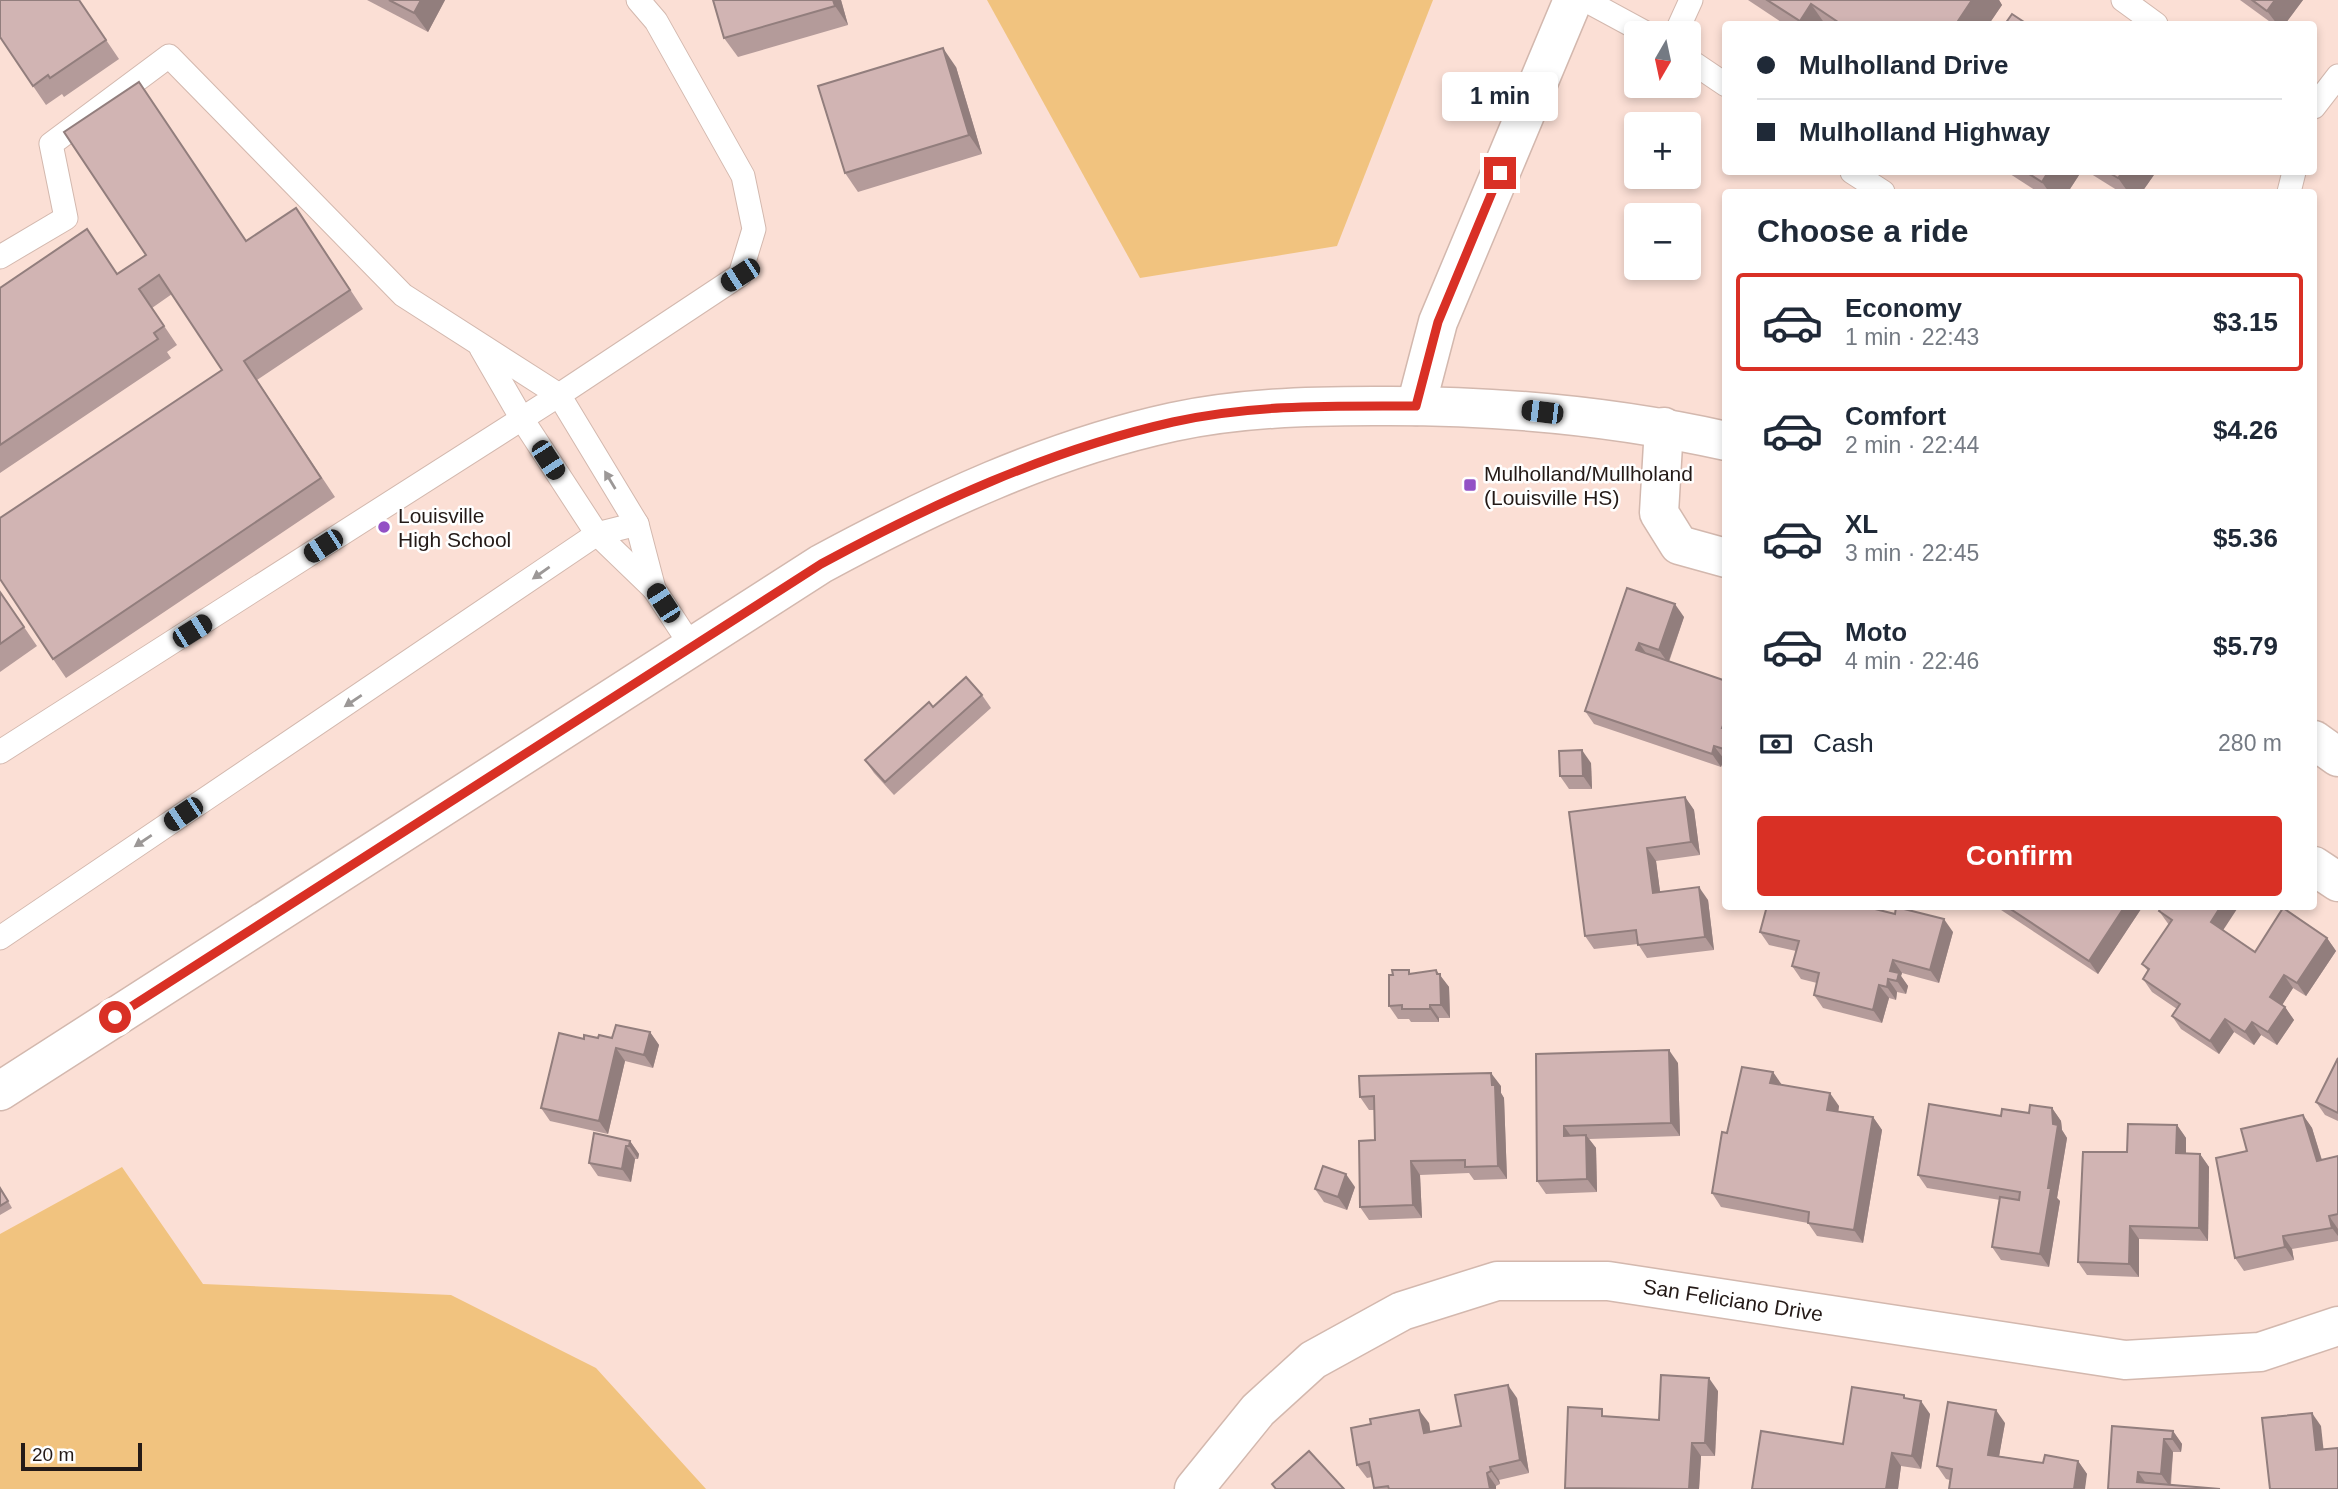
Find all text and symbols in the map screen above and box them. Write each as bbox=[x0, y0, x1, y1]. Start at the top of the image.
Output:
north arrow bbox=[1624, 21, 1701, 98]
map controls bbox=[1624, 21, 1701, 280]
text: Mulholland Drive bbox=[1799, 50, 2008, 80]
callout: 1 min bbox=[1442, 72, 1558, 120]
text: 1 min bbox=[1470, 83, 1530, 109]
button: + bbox=[1624, 112, 1701, 189]
text: Mulholland Highway bbox=[1799, 117, 2050, 147]
route end bbox=[1484, 157, 1516, 189]
button: − bbox=[1624, 203, 1701, 280]
text: Choose a ride bbox=[1757, 213, 1969, 249]
car bbox=[717, 255, 764, 295]
icon: car bbox=[1761, 291, 1824, 354]
text: Economy bbox=[1845, 293, 1962, 323]
text: $3.15 bbox=[2213, 307, 2278, 337]
text: 1 min · 22:43 bbox=[1845, 324, 1979, 350]
car bbox=[1520, 399, 1565, 425]
icon: car bbox=[1761, 399, 1824, 462]
text: Comfort bbox=[1845, 401, 1946, 431]
text: $4.26 bbox=[2213, 415, 2278, 445]
text: 2 min · 22:44 bbox=[1845, 432, 1979, 458]
car bbox=[528, 437, 569, 483]
place label: Mulholland/Mullholand (Louisville HS) bbox=[1484, 462, 1693, 509]
one-way arrow bbox=[604, 471, 617, 490]
marker: Mulholland/Mullholand (Louisville HS) bbox=[1462, 477, 1478, 493]
place label: Louisville High School bbox=[398, 504, 511, 551]
icon: car bbox=[1761, 507, 1824, 570]
text: XL bbox=[1845, 509, 1878, 539]
marker: Louisville High School bbox=[376, 519, 392, 535]
text: $5.36 bbox=[2213, 523, 2278, 553]
car bbox=[300, 526, 347, 566]
text: 3 min · 22:45 bbox=[1845, 540, 1979, 566]
one-way arrow bbox=[532, 566, 550, 580]
car bbox=[643, 580, 684, 626]
car bbox=[169, 611, 216, 651]
icon: car bbox=[1761, 615, 1824, 678]
text: Moto bbox=[1845, 617, 1907, 647]
text: $5.79 bbox=[2213, 631, 2278, 661]
text: 4 min · 22:46 bbox=[1845, 648, 1979, 674]
one-way arrow bbox=[344, 694, 362, 708]
icon: cash bbox=[1757, 725, 1795, 763]
text: Cash bbox=[1813, 728, 1874, 758]
text: 280 m bbox=[2218, 730, 2282, 756]
car bbox=[160, 794, 207, 834]
button: Confirm bbox=[1757, 816, 2282, 896]
one-way arrow bbox=[134, 834, 153, 847]
route start bbox=[99, 1001, 131, 1033]
street label: San Feliciano Drive bbox=[1641, 1274, 1825, 1326]
scale bar bbox=[21, 1440, 142, 1472]
text: 20 m bbox=[32, 1444, 74, 1465]

